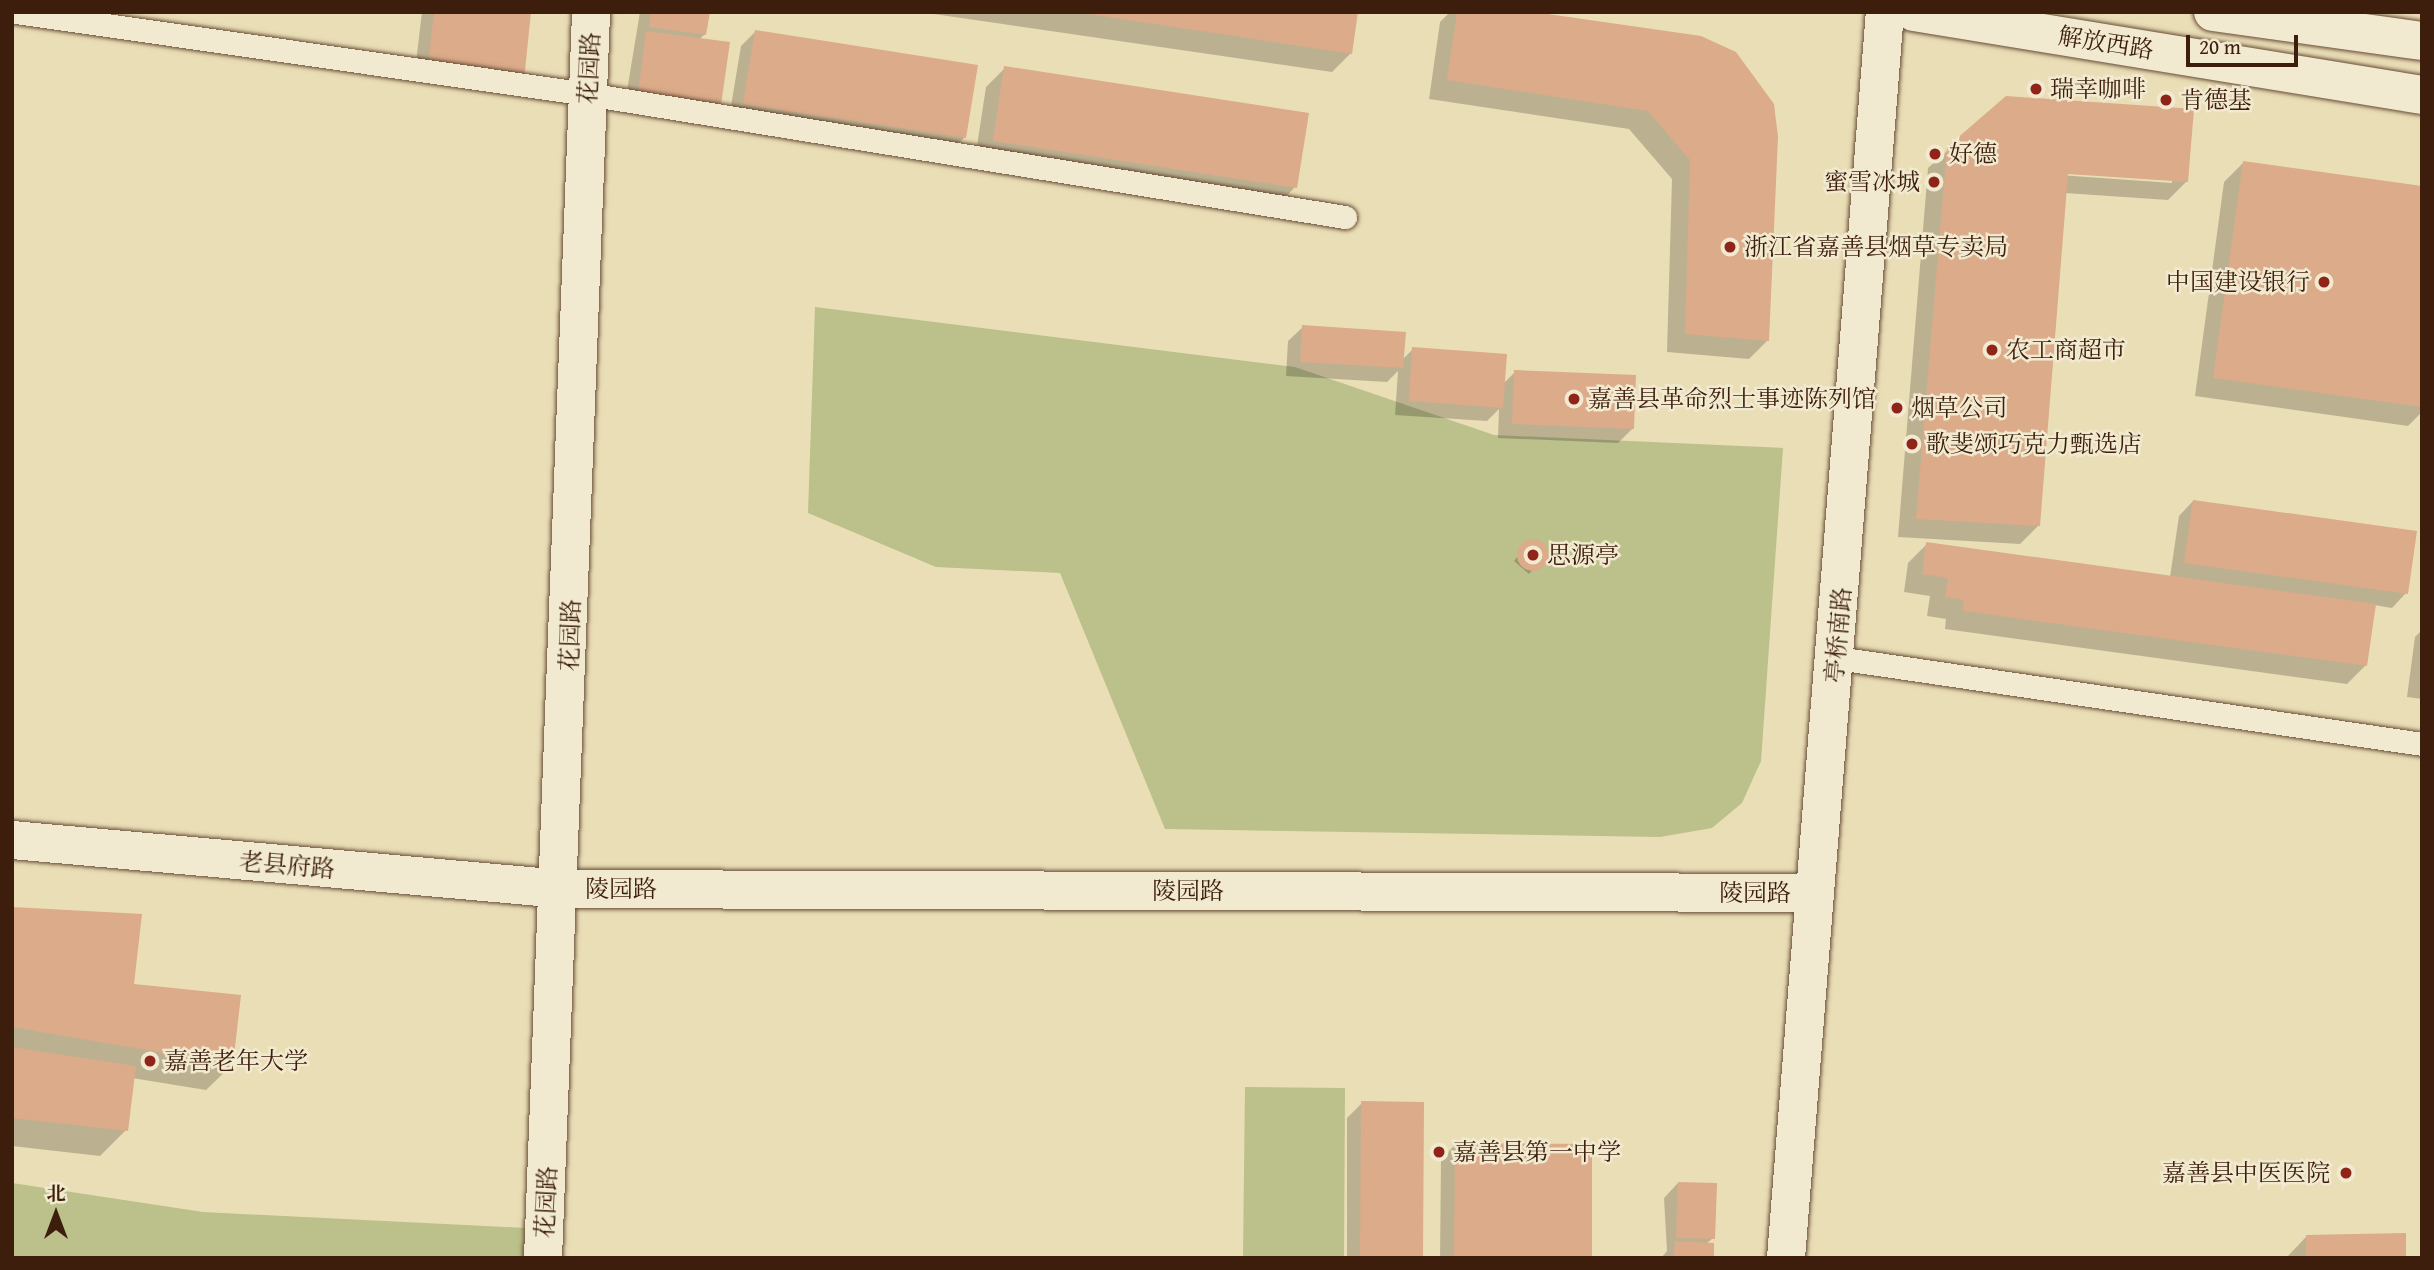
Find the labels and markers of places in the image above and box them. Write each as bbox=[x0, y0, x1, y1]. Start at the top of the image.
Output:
place label: 瑞幸咖啡 bbox=[2050, 75, 2146, 103]
marker: 瑞幸咖啡 bbox=[2028, 81, 2044, 97]
place label: 肯德基 bbox=[2180, 86, 2252, 114]
marker: 肯德基 bbox=[2158, 92, 2174, 108]
place label: 好德 bbox=[1949, 140, 1997, 168]
marker: 好德 bbox=[1927, 146, 1943, 162]
place label: 蜜雪冰城 bbox=[1824, 168, 1920, 196]
marker: 蜜雪冰城 bbox=[1926, 174, 1942, 190]
place label: 浙江省嘉善县烟草专卖局 bbox=[1744, 233, 2008, 261]
marker: 浙江省嘉善县烟草专卖局 bbox=[1722, 239, 1738, 255]
place label: 中国建设银行 bbox=[2166, 268, 2310, 296]
marker: 中国建设银行 bbox=[2316, 274, 2332, 290]
place label: 农工商超市 bbox=[2006, 336, 2126, 364]
marker: 农工商超市 bbox=[1984, 342, 2000, 358]
place label: 嘉善县革命烈士事迹陈列馆 bbox=[1588, 385, 1876, 413]
marker: 嘉善县革命烈士事迹陈列馆 bbox=[1566, 391, 1582, 407]
place label: 烟草公司 bbox=[1911, 394, 2007, 422]
marker: 烟草公司 bbox=[1889, 400, 1905, 416]
place label: 歌斐颂巧克力甄选店 bbox=[1926, 430, 2142, 458]
marker: 歌斐颂巧克力甄选店 bbox=[1904, 436, 1920, 452]
place label: 思源亭 bbox=[1547, 541, 1619, 569]
marker: 思源亭 bbox=[1525, 547, 1541, 563]
place label: 嘉善老年大学 bbox=[164, 1047, 308, 1075]
marker: 嘉善老年大学 bbox=[142, 1053, 158, 1069]
place label: 嘉善县第一中学 bbox=[1453, 1138, 1621, 1166]
marker: 嘉善县第一中学 bbox=[1431, 1144, 1447, 1160]
place label: 嘉善县中医医院 bbox=[2162, 1159, 2330, 1187]
marker: 嘉善县中医医院 bbox=[2336, 1163, 2356, 1183]

